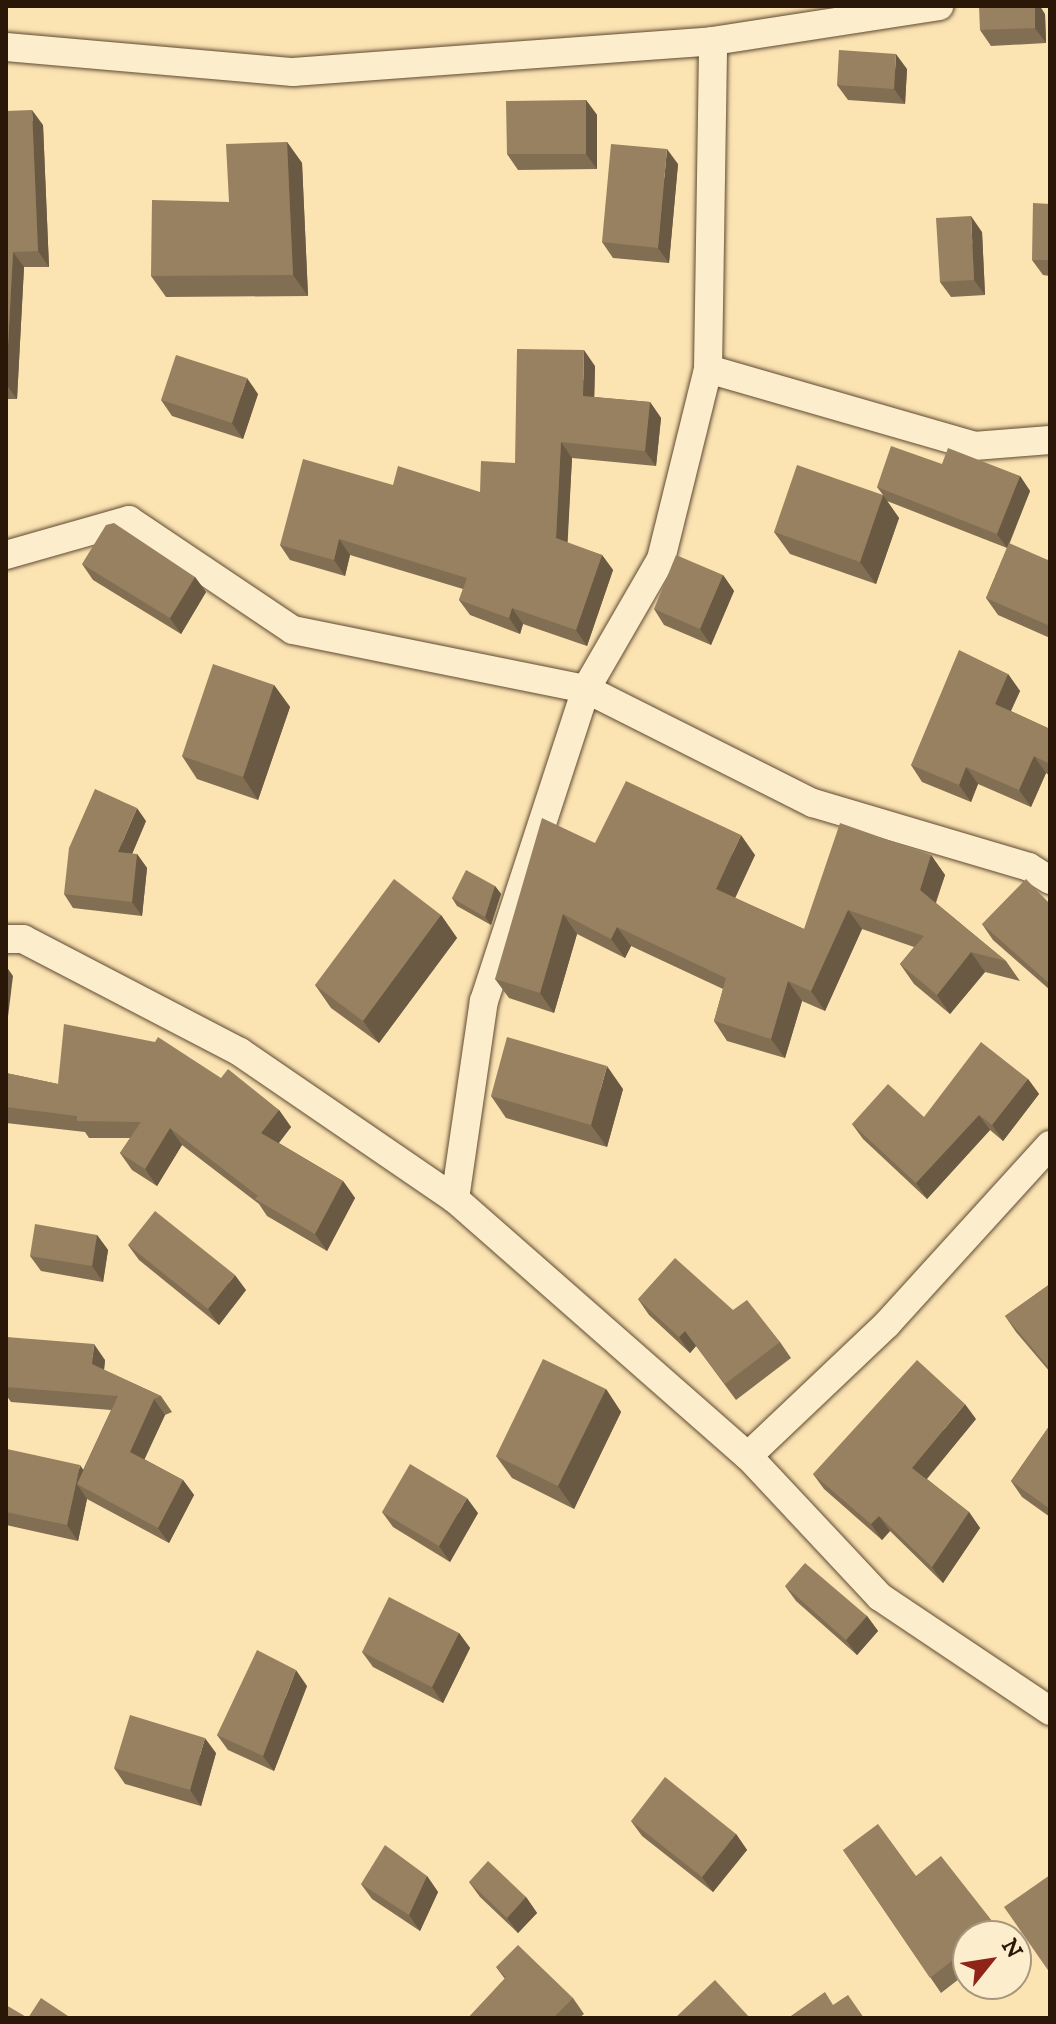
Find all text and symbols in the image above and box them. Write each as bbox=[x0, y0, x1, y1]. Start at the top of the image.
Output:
north arrow bbox=[952, 1920, 1032, 2000]
text: N bbox=[995, 1934, 1028, 1963]

